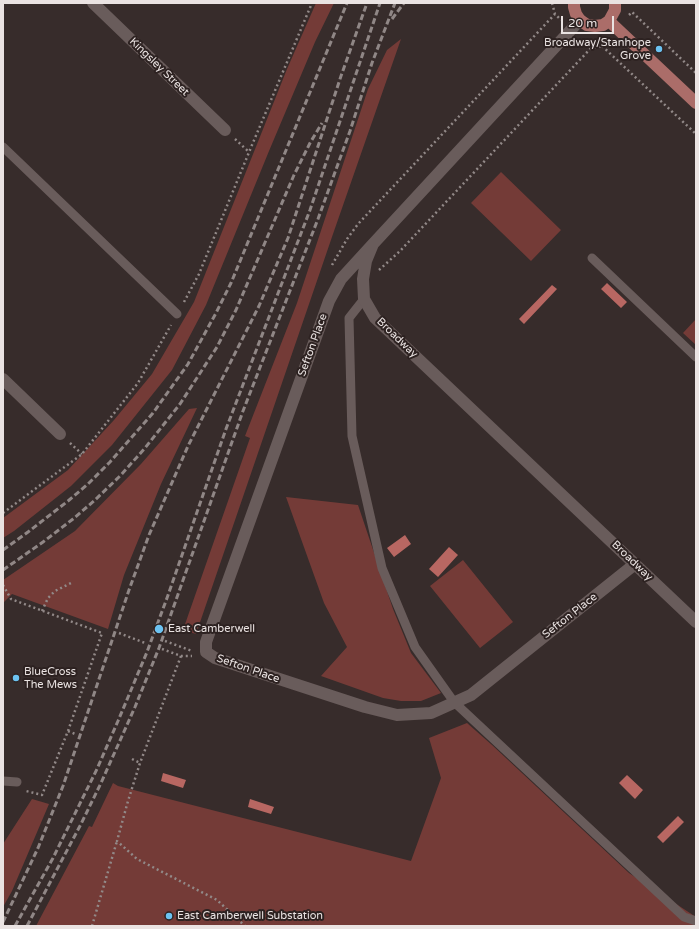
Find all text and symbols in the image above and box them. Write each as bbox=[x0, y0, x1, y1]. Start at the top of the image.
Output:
scale bar bbox=[563, 8, 616, 34]
text: 20 m bbox=[568, 16, 597, 30]
street label: Kingsley Street bbox=[126, 35, 192, 99]
place label: Broadway/Stanhope Grove bbox=[544, 36, 651, 62]
marker: Broadway/Stanhope Grove bbox=[654, 44, 664, 54]
street label: Sefton Place bbox=[296, 312, 330, 378]
street label: Broadway bbox=[374, 315, 420, 361]
street label: Broadway bbox=[609, 538, 655, 584]
street label: Sefton Place bbox=[540, 591, 600, 641]
place label: East Camberwell bbox=[168, 622, 255, 636]
marker: East Camberwell bbox=[153, 623, 165, 635]
street label: Sefton Place bbox=[215, 652, 281, 686]
place label: BlueCross The Mews bbox=[24, 665, 77, 691]
marker: BlueCross The Mews bbox=[11, 673, 21, 683]
place label: East Camberwell Substation bbox=[177, 909, 323, 923]
marker: East Camberwell Substation bbox=[164, 911, 174, 921]

